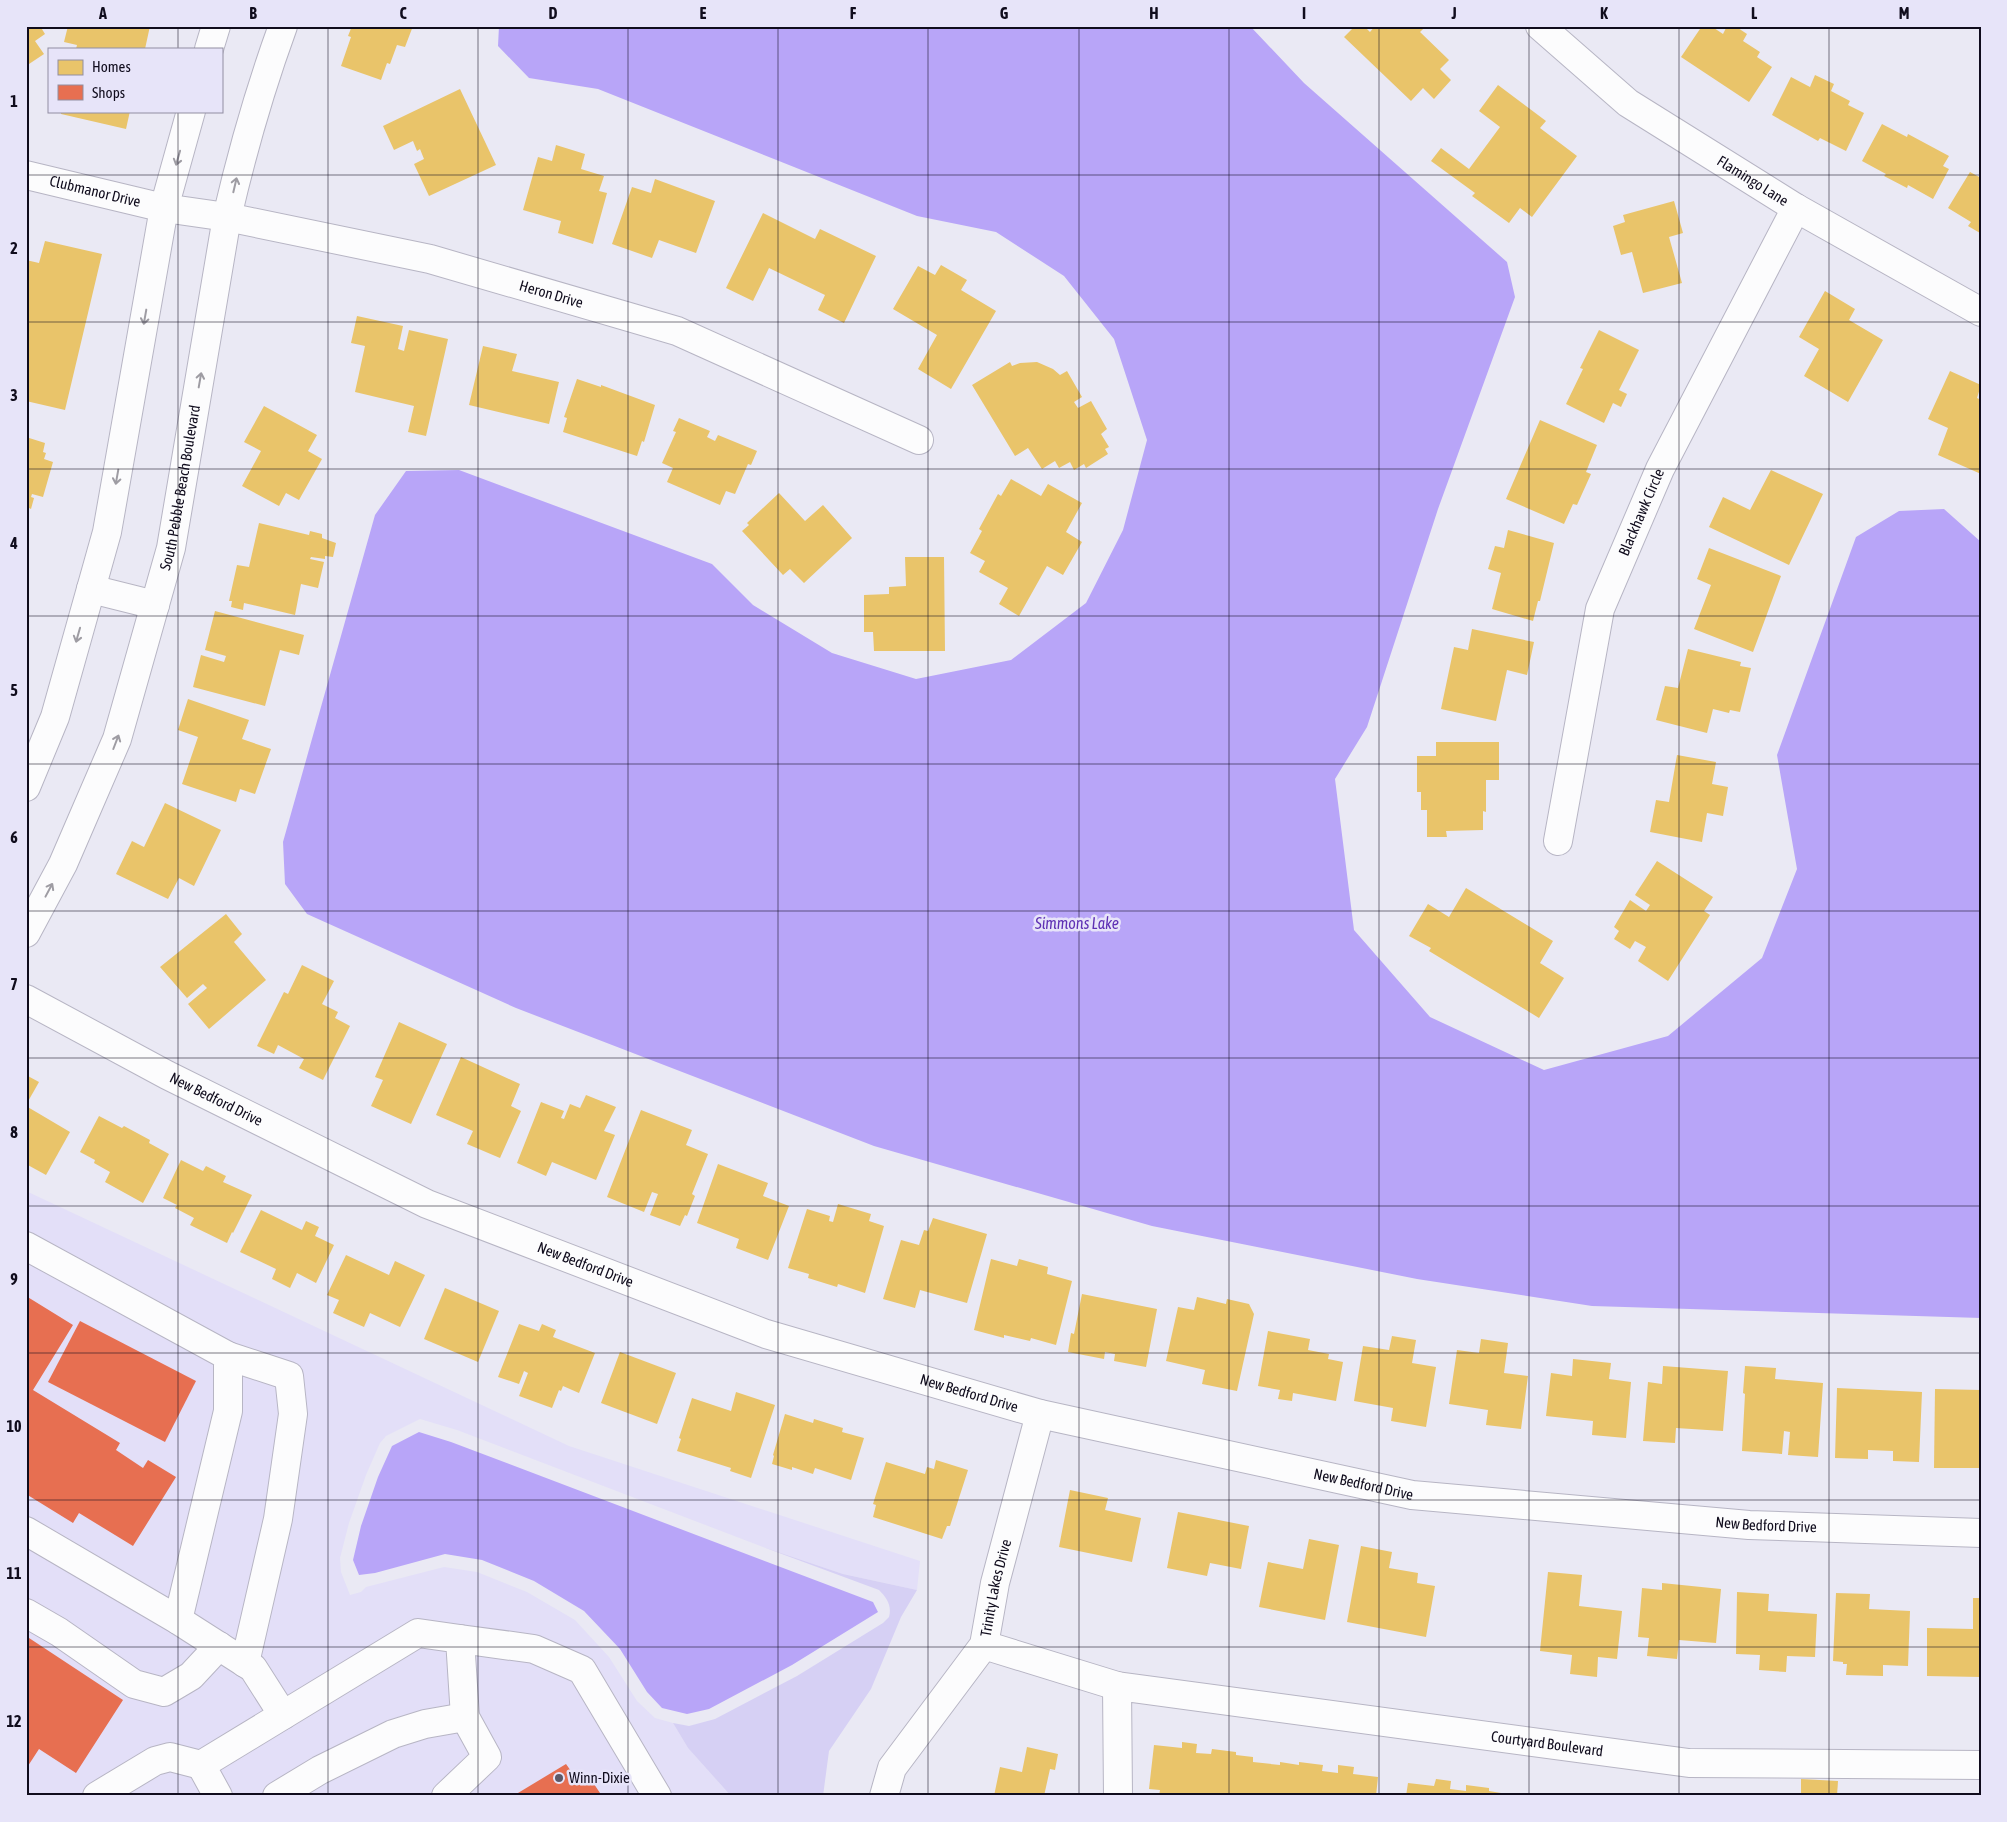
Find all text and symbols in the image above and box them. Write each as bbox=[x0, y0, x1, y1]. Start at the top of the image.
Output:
text: A bbox=[98, 4, 107, 22]
text: B bbox=[249, 4, 257, 22]
text: C bbox=[399, 4, 407, 22]
text: D bbox=[549, 4, 558, 22]
text: E bbox=[700, 4, 707, 22]
text: F bbox=[850, 4, 857, 22]
text: G bbox=[1000, 4, 1009, 22]
text: H bbox=[1149, 4, 1159, 22]
text: I bbox=[1302, 4, 1306, 22]
text: J bbox=[1450, 4, 1457, 22]
text: K bbox=[1600, 4, 1608, 22]
text: L bbox=[1751, 4, 1758, 22]
text: M bbox=[1899, 4, 1909, 22]
legend bbox=[48, 48, 222, 112]
text: Homes bbox=[92, 58, 131, 75]
text: Shops bbox=[92, 84, 125, 101]
text: 1 bbox=[10, 92, 18, 110]
one-way arrow bbox=[173, 150, 182, 166]
street label: Flamingo Lane bbox=[1714, 152, 1792, 209]
street label: Clubmanor Drive bbox=[48, 172, 143, 210]
one-way arrow bbox=[231, 178, 240, 194]
text: 2 bbox=[10, 239, 18, 257]
street label: Heron Drive bbox=[517, 277, 585, 311]
one-way arrow bbox=[139, 309, 149, 325]
one-way arrow bbox=[195, 372, 205, 388]
text: 3 bbox=[10, 386, 18, 404]
street label: South Pebble Beach Boulevard bbox=[156, 404, 203, 572]
street label: Blackhawk Circle bbox=[1615, 466, 1667, 558]
one-way arrow bbox=[111, 469, 121, 485]
text: 4 bbox=[9, 534, 18, 552]
one-way arrow bbox=[73, 626, 83, 642]
text: 5 bbox=[10, 681, 18, 699]
one-way arrow bbox=[112, 735, 121, 750]
text: 6 bbox=[10, 828, 18, 846]
one-way arrow bbox=[45, 883, 54, 898]
water label: Simmons Lake bbox=[1034, 914, 1119, 932]
text: 7 bbox=[10, 975, 18, 993]
street label: New Bedford Drive bbox=[167, 1069, 266, 1129]
text: 8 bbox=[10, 1123, 18, 1141]
street label: New Bedford Drive bbox=[535, 1238, 636, 1290]
text: 9 bbox=[10, 1270, 18, 1288]
street label: New Bedford Drive bbox=[918, 1370, 1020, 1415]
text: 10 bbox=[6, 1417, 22, 1435]
street label: New Bedford Drive bbox=[1312, 1465, 1415, 1503]
street label: New Bedford Drive bbox=[1715, 1513, 1817, 1535]
street label: Trinity Lakes Drive bbox=[977, 1537, 1014, 1638]
text: 11 bbox=[6, 1564, 22, 1582]
text: 12 bbox=[6, 1712, 22, 1730]
street label: Courtyard Boulevard bbox=[1490, 1727, 1604, 1759]
place label: Winn-Dixie bbox=[569, 1769, 630, 1786]
marker: Winn-Dixie bbox=[553, 1772, 565, 1784]

